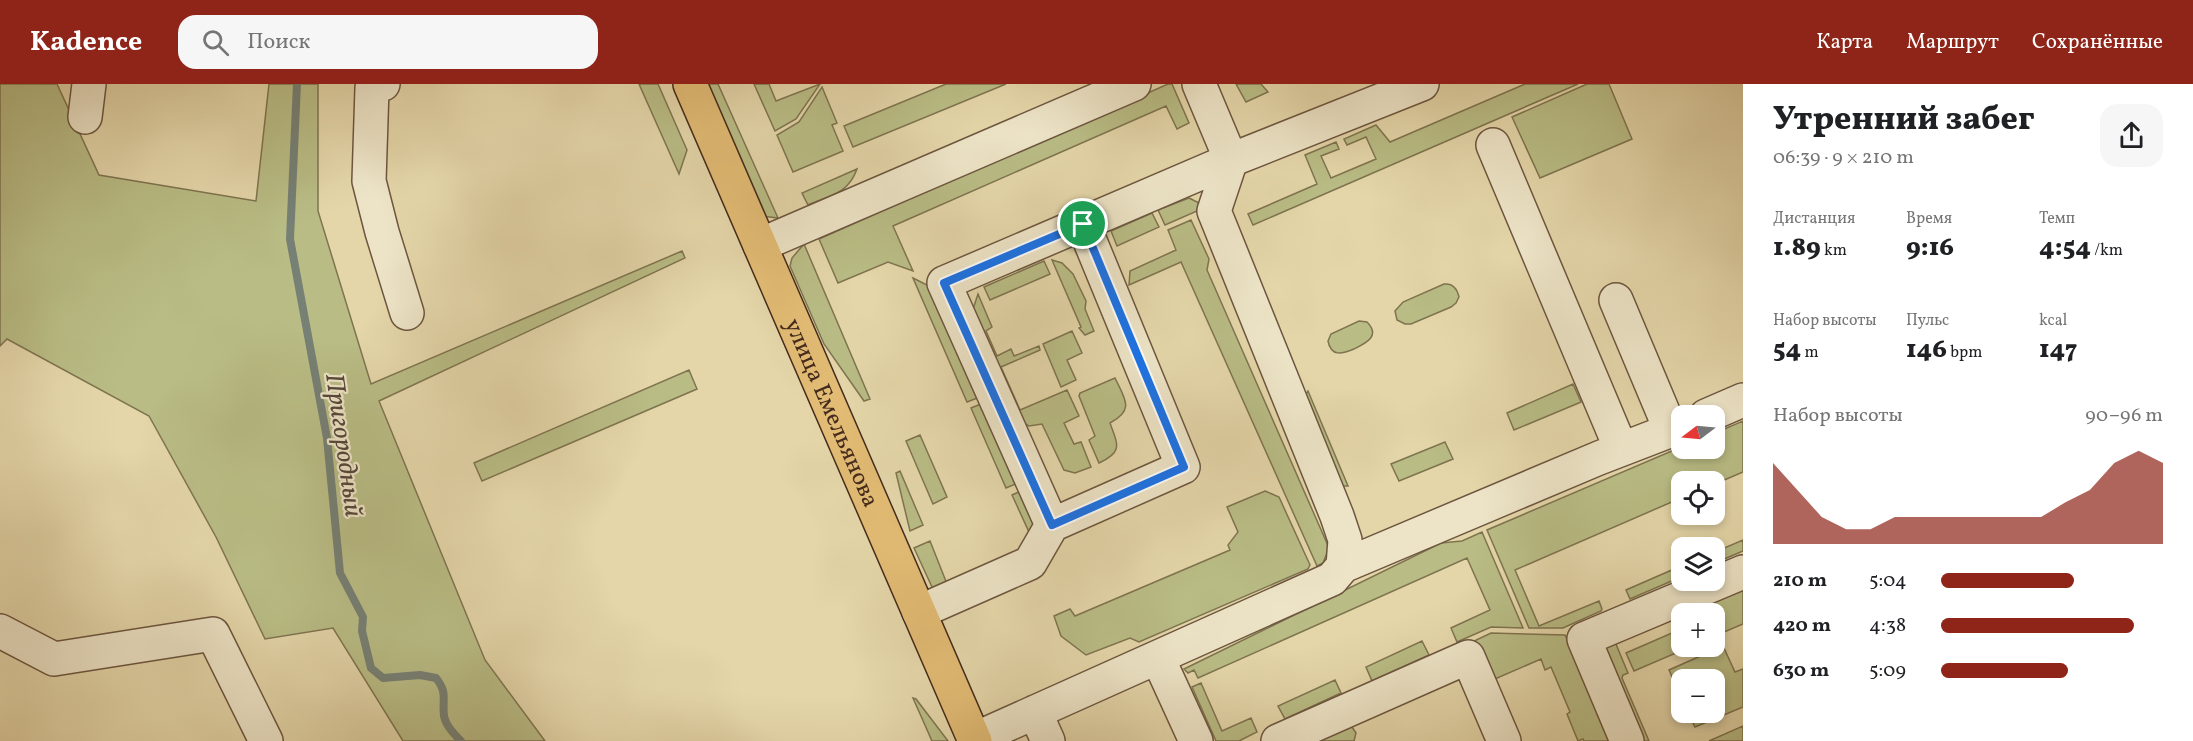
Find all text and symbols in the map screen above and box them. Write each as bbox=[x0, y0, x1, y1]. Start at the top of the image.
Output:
search box bbox=[178, 15, 598, 69]
text: Kadence bbox=[30, 23, 142, 62]
icon: search bbox=[199, 26, 232, 59]
text: Поиск bbox=[247, 27, 310, 58]
text: Карта bbox=[1816, 28, 1873, 57]
text: Маршрут bbox=[1906, 28, 1999, 57]
text: Сохранённые bbox=[2032, 28, 2163, 57]
text: Утренний забег bbox=[1773, 98, 2034, 144]
button: share bbox=[2100, 104, 2163, 167]
text: 06:39 · 9 × 210 m bbox=[1773, 144, 1914, 172]
pin bbox=[1057, 198, 1108, 249]
icon: arrive bbox=[1066, 207, 1099, 240]
text: Дистанция bbox=[1773, 208, 1855, 230]
text: Время bbox=[1906, 208, 1952, 230]
text: Темп bbox=[2039, 208, 2075, 230]
text: 1.89 bbox=[1773, 230, 1821, 266]
text: 9:16 bbox=[1906, 230, 1954, 266]
text: 4:54 bbox=[2039, 230, 2091, 266]
text: km bbox=[1821, 240, 1847, 262]
text: /km bbox=[2091, 240, 2123, 262]
text: Набор высоты bbox=[1773, 310, 1877, 332]
text: Пульс bbox=[1906, 310, 1949, 332]
text: kcal bbox=[2039, 310, 2067, 332]
street label: улица Емельянова bbox=[775, 313, 887, 513]
text: 54 bbox=[1773, 332, 1801, 368]
text: 146 bbox=[1906, 332, 1947, 368]
text: 147 bbox=[2039, 332, 2077, 368]
text: m bbox=[1801, 342, 1819, 364]
text: bpm bbox=[1947, 342, 1982, 364]
water label: Пригородный bbox=[315, 371, 371, 519]
text: Набор высоты bbox=[1773, 402, 1903, 430]
text: 90–96 m bbox=[2085, 402, 2163, 430]
north arrow bbox=[1671, 405, 1725, 459]
map controls bbox=[1671, 405, 1725, 723]
button: locate bbox=[1671, 471, 1725, 525]
button: layers bbox=[1671, 537, 1725, 591]
text: 210 m bbox=[1773, 567, 1827, 595]
text: 5:04 bbox=[1869, 567, 1907, 595]
button: + bbox=[1671, 603, 1725, 657]
text: 420 m bbox=[1773, 612, 1831, 640]
text: 4:38 bbox=[1869, 612, 1906, 640]
text: 630 m bbox=[1773, 657, 1829, 685]
text: 5:09 bbox=[1869, 657, 1906, 685]
button: − bbox=[1671, 669, 1725, 723]

